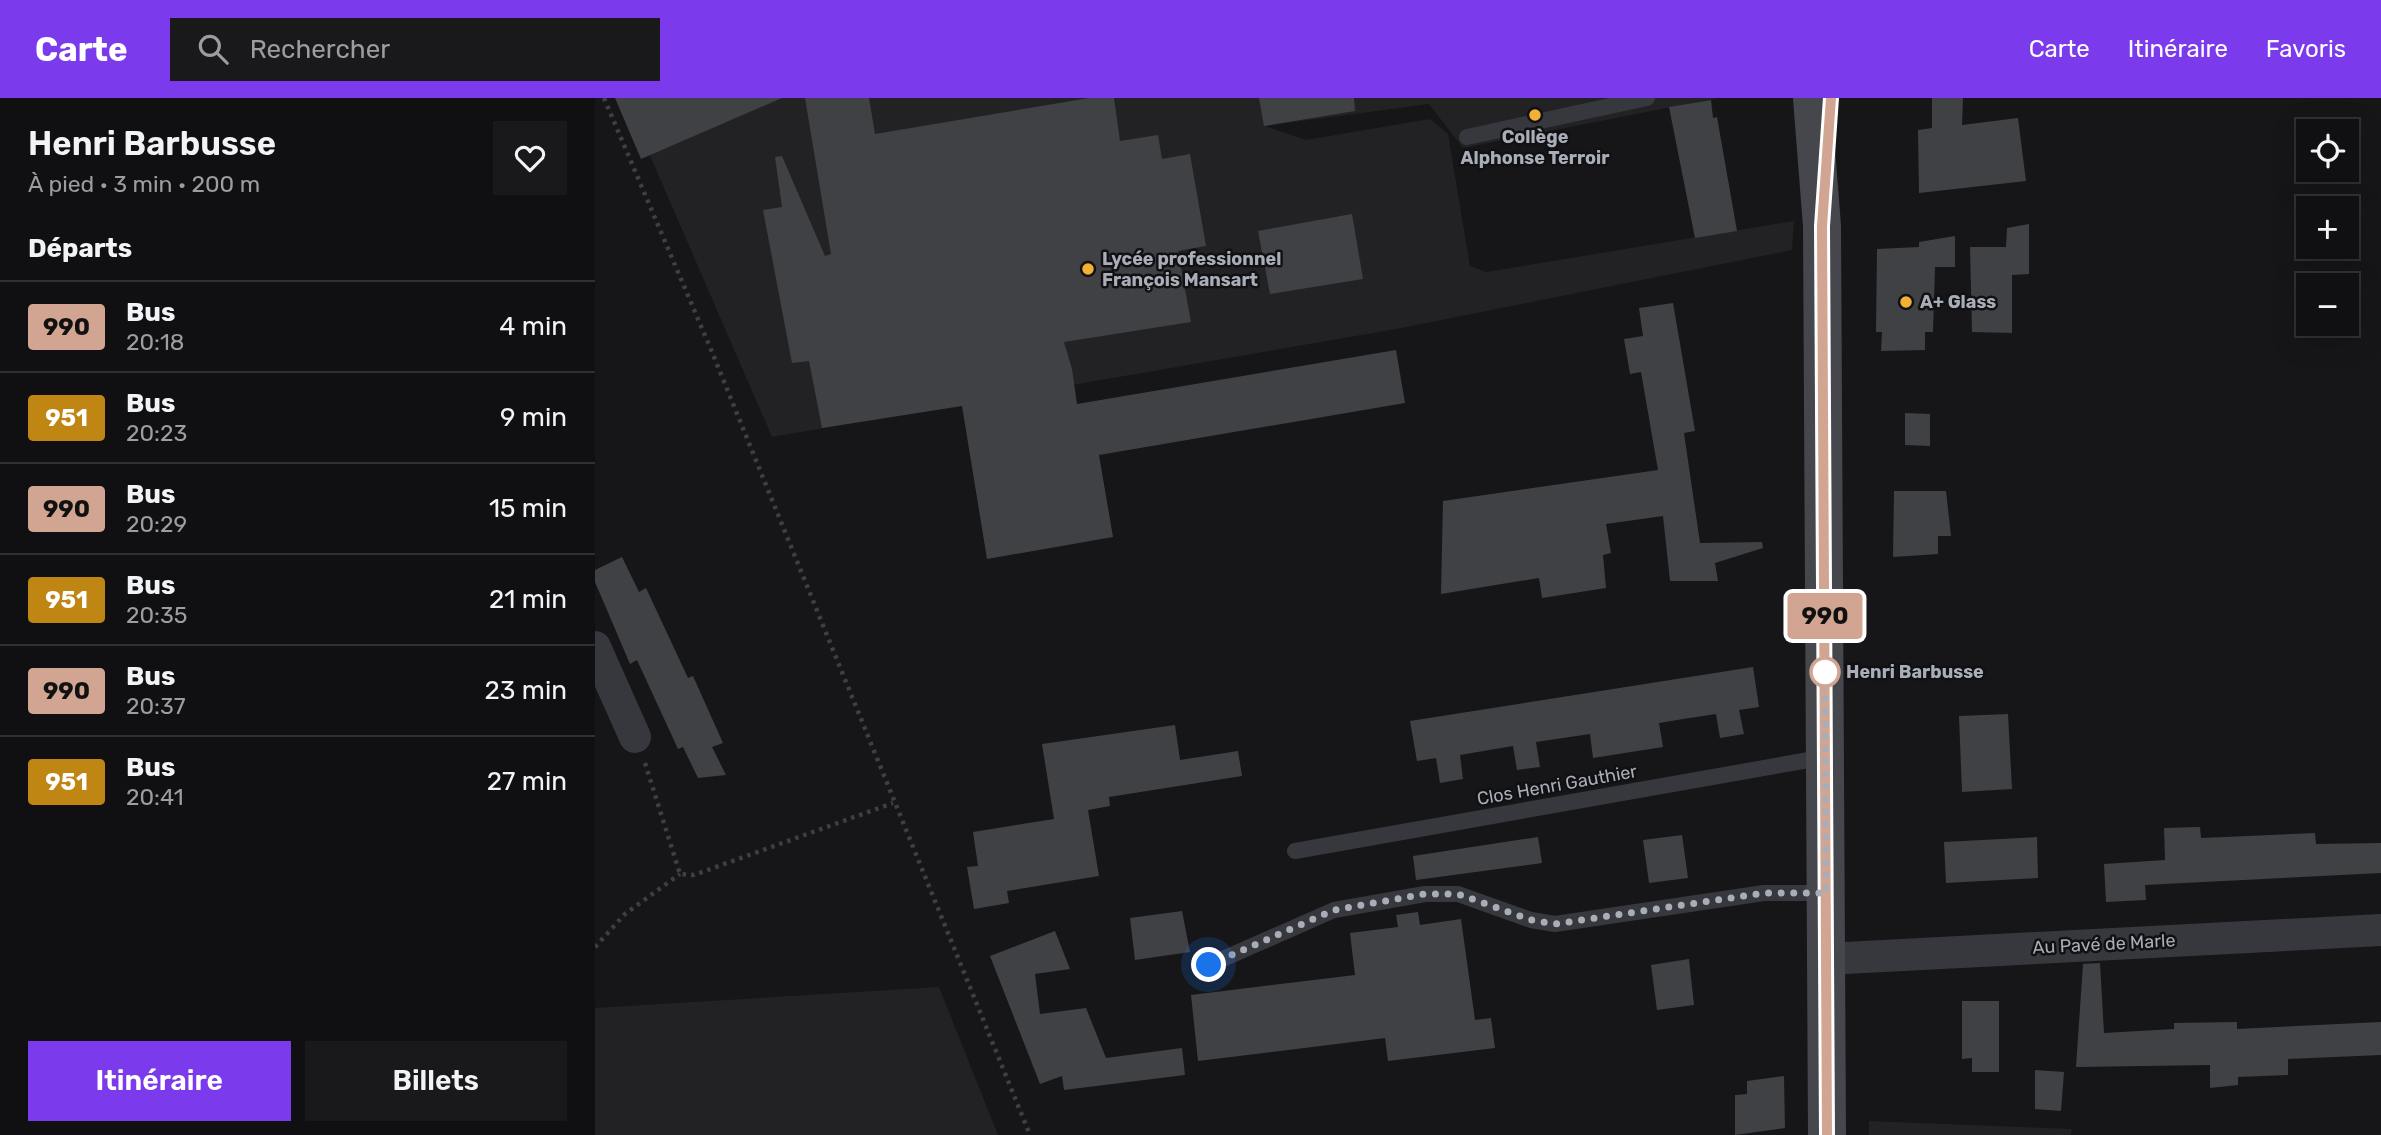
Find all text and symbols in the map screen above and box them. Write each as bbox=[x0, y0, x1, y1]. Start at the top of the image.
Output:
search box bbox=[170, 18, 660, 81]
text: Carte bbox=[35, 30, 128, 69]
icon: search bbox=[194, 30, 232, 68]
text: Rechercher bbox=[250, 34, 390, 65]
text: Carte bbox=[2029, 35, 2090, 63]
text: Itinéraire bbox=[2128, 35, 2228, 63]
text: Favoris bbox=[2266, 35, 2346, 63]
marker: Collège Alphonse Terroir bbox=[1527, 107, 1543, 123]
map controls bbox=[2296, 119, 2359, 336]
button: locate bbox=[2296, 119, 2359, 182]
button: heart bbox=[493, 121, 567, 195]
text: Henri Barbusse bbox=[28, 124, 276, 163]
place label: Collège Alphonse Terroir bbox=[1461, 126, 1609, 169]
text: À pied · 3 min · 200 m bbox=[28, 170, 260, 198]
button: + bbox=[2296, 196, 2359, 259]
text: Départs bbox=[28, 233, 132, 264]
place label: Lycée professionnel François Mansart bbox=[1102, 248, 1281, 291]
marker: Lycée professionnel François Mansart bbox=[1080, 261, 1096, 277]
button: − bbox=[2296, 273, 2359, 336]
place label: A+ Glass bbox=[1920, 291, 1996, 313]
marker: A+ Glass bbox=[1898, 294, 1914, 310]
text: Bus bbox=[126, 297, 175, 328]
text: 4 min bbox=[499, 311, 567, 342]
text: 990 bbox=[43, 313, 90, 341]
text: 20:18 bbox=[126, 328, 184, 356]
text: Bus bbox=[126, 388, 175, 419]
text: 9 min bbox=[500, 402, 567, 433]
text: 951 bbox=[45, 404, 88, 432]
text: 20:23 bbox=[126, 419, 187, 447]
text: Bus bbox=[126, 479, 175, 510]
text: 15 min bbox=[489, 493, 567, 524]
text: 990 bbox=[43, 495, 90, 523]
text: 20:29 bbox=[126, 510, 187, 538]
text: Bus bbox=[126, 570, 175, 601]
text: 21 min bbox=[489, 584, 567, 615]
text: 951 bbox=[45, 586, 88, 614]
line badge: 990 bbox=[1785, 593, 1865, 639]
text: 20:35 bbox=[126, 601, 187, 629]
text: 990 bbox=[1801, 602, 1849, 630]
marker: Henri Barbusse bbox=[1810, 657, 1840, 687]
text: Bus bbox=[126, 661, 175, 692]
place label: Henri Barbusse bbox=[1846, 661, 1984, 683]
text: 23 min bbox=[485, 675, 567, 706]
text: 990 bbox=[43, 677, 90, 705]
text: 20:37 bbox=[126, 692, 186, 720]
text: Bus bbox=[126, 752, 175, 783]
street label: Clos Henri Gauthier bbox=[1475, 760, 1639, 810]
text: 27 min bbox=[487, 766, 567, 797]
text: 951 bbox=[45, 768, 88, 796]
text: 20:41 bbox=[126, 783, 184, 811]
street label: Au Pavé de Marle bbox=[2032, 929, 2176, 959]
your location bbox=[1191, 947, 1226, 982]
button: Itinéraire bbox=[28, 1041, 291, 1121]
button: Billets bbox=[305, 1041, 567, 1121]

